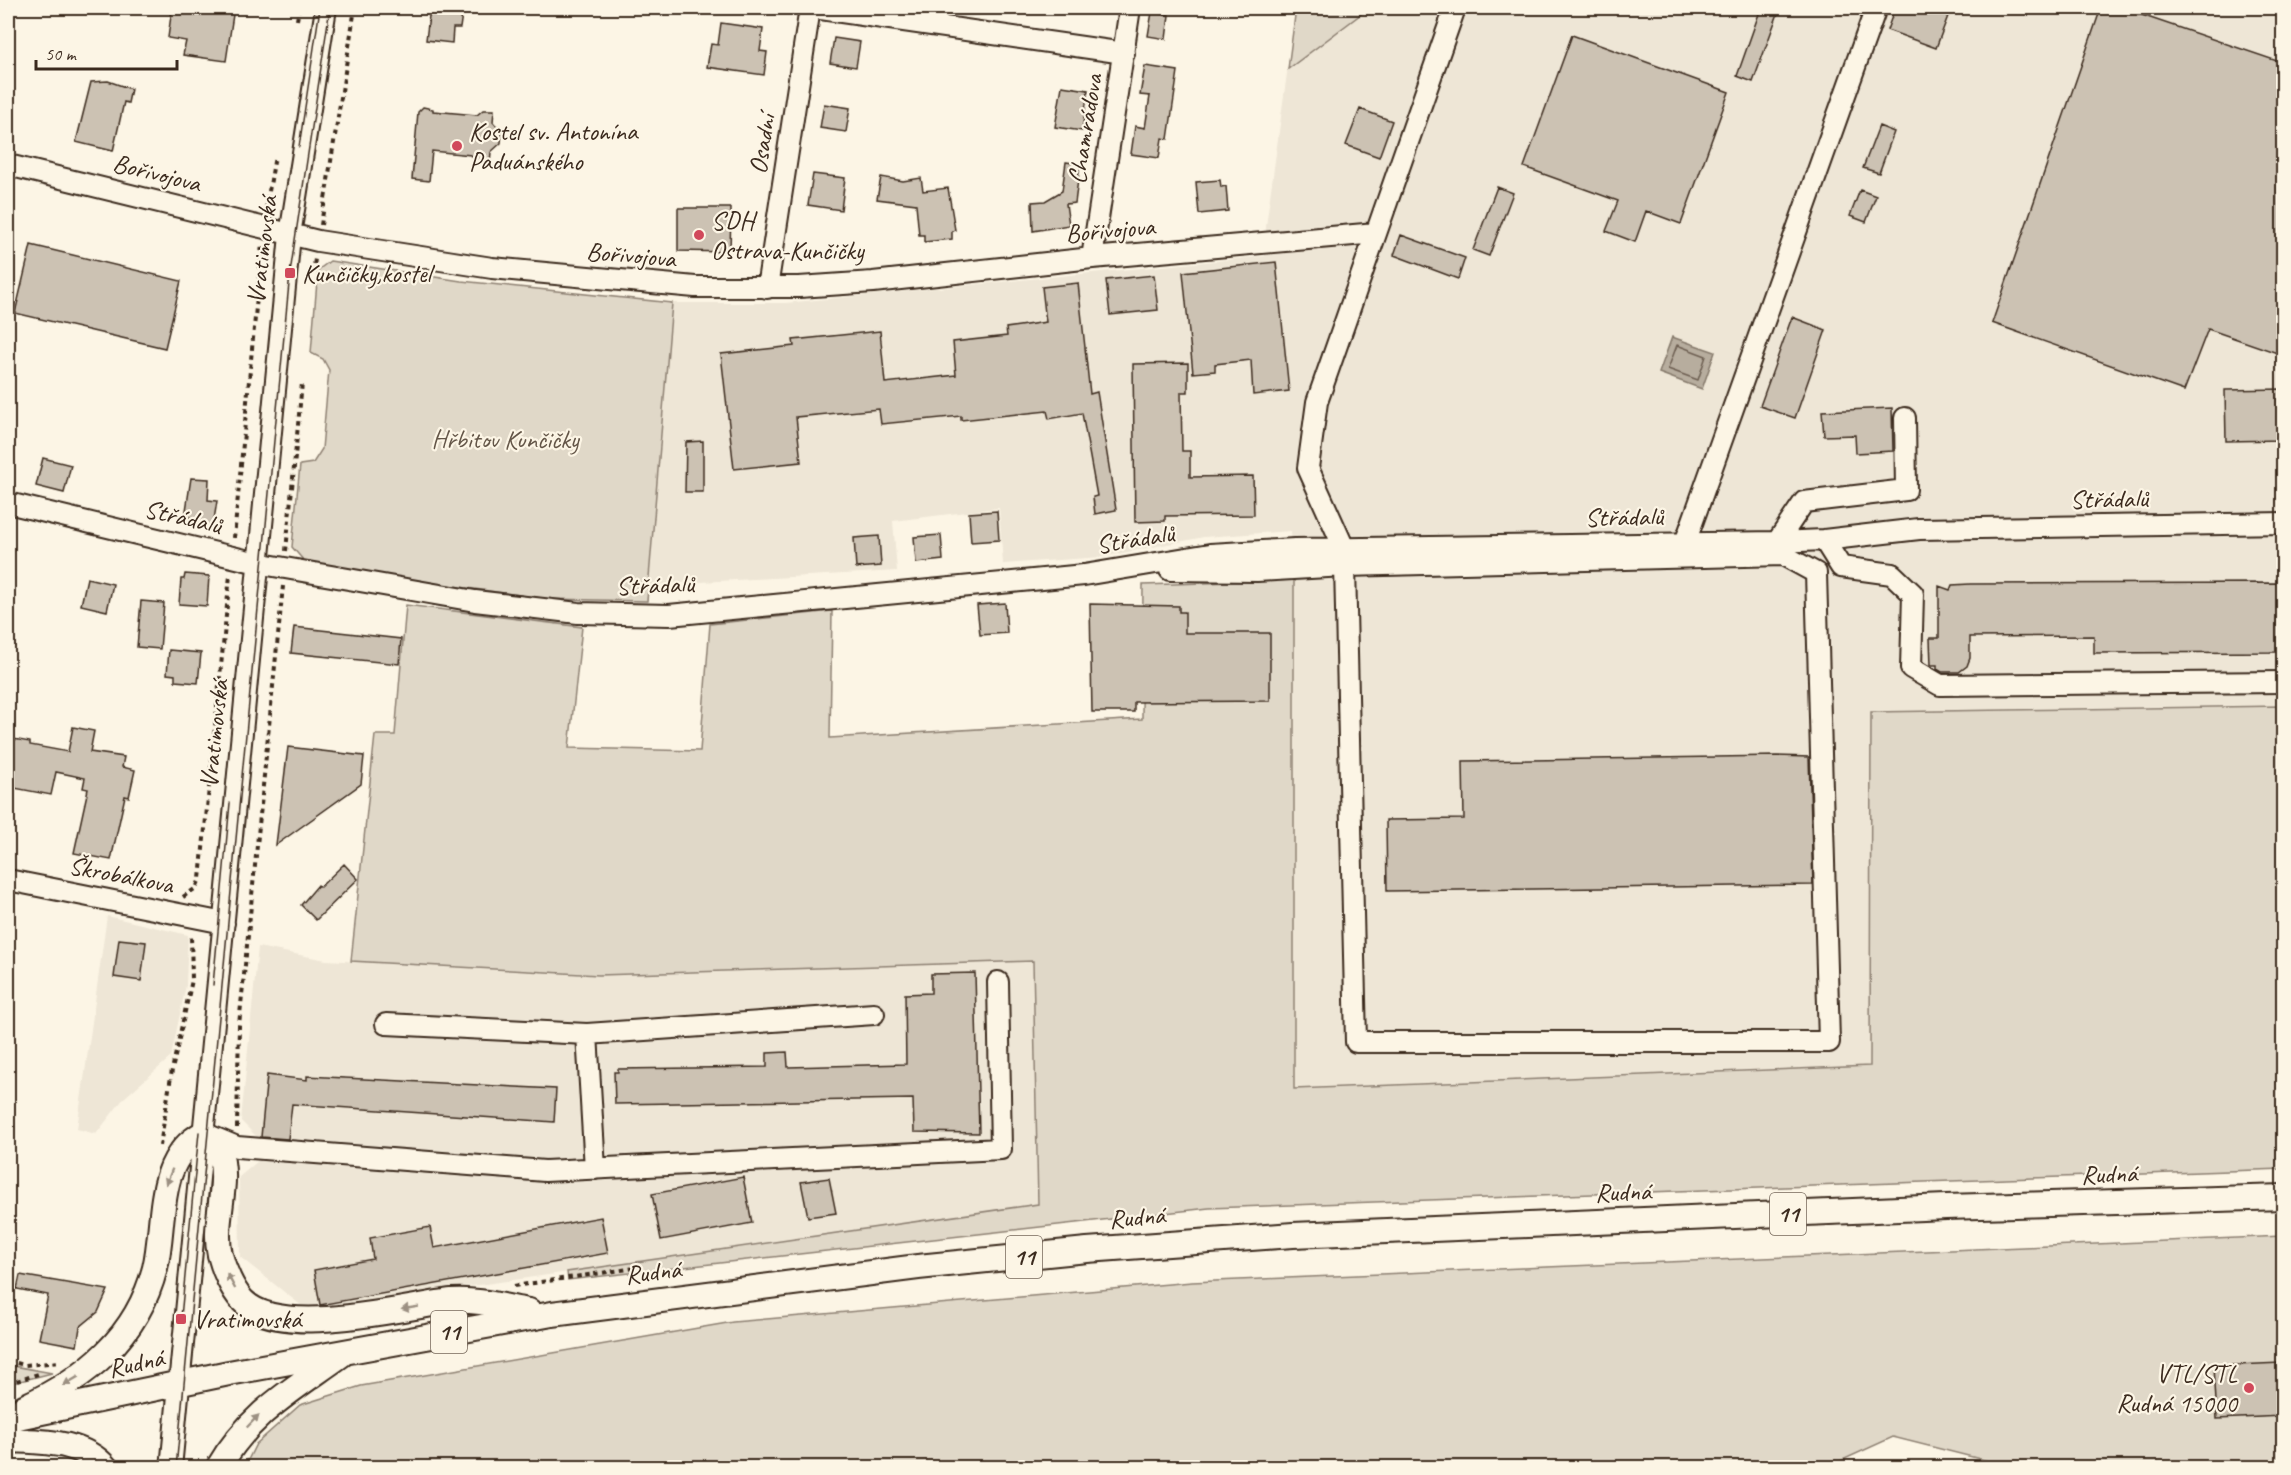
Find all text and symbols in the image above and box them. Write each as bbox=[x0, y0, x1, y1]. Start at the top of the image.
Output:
scale bar bbox=[36, 33, 177, 71]
text: 50 m bbox=[45, 43, 78, 65]
street label: Chamrádova bbox=[1060, 70, 1110, 186]
street label: Osadní bbox=[741, 107, 784, 176]
place label: Kostel sv. Antonína Paduánského bbox=[469, 115, 639, 178]
marker: Kostel sv. Antonína Paduánského bbox=[450, 139, 464, 153]
street label: Bořivojova bbox=[110, 146, 206, 200]
street label: Vratimovská bbox=[239, 192, 285, 306]
place label: SDH Ostrava-Kunčičky bbox=[711, 204, 866, 267]
street label: Bořivojova bbox=[1064, 210, 1158, 250]
marker: SDH Ostrava-Kunčičky bbox=[692, 228, 706, 242]
street label: Bořivojova bbox=[585, 235, 679, 275]
place label: Kunčičky,kostel bbox=[302, 257, 435, 290]
marker: Kunčičky,kostel bbox=[283, 266, 297, 280]
park label: Hřbitov Kunčičky bbox=[431, 423, 581, 456]
street label: Střádalů bbox=[2070, 482, 2151, 516]
street label: Střádalů bbox=[141, 492, 227, 542]
street label: Střádalů bbox=[1585, 500, 1666, 534]
street label: Střádalů bbox=[1094, 516, 1178, 561]
street label: Střádalů bbox=[615, 567, 697, 603]
street label: Vratimovská bbox=[192, 676, 236, 790]
street label: Škrobálkova bbox=[66, 849, 177, 902]
street label: Rudná bbox=[2080, 1156, 2140, 1191]
one-way arrow bbox=[164, 1168, 173, 1186]
street label: Rudná bbox=[1594, 1174, 1654, 1209]
road number: 11 bbox=[1770, 1193, 1806, 1235]
street label: Rudná bbox=[1108, 1198, 1169, 1236]
road number: 11 bbox=[1006, 1236, 1042, 1278]
street label: Rudná bbox=[623, 1252, 685, 1292]
one-way arrow bbox=[226, 1273, 236, 1290]
place label: Vratimovská bbox=[193, 1303, 304, 1336]
one-way arrow bbox=[401, 1303, 420, 1312]
road number: 11 bbox=[431, 1311, 467, 1353]
marker: Vratimovská bbox=[174, 1312, 188, 1326]
street label: Rudná bbox=[105, 1340, 169, 1385]
place label: VTL/STL Rudná 15000 bbox=[2116, 1357, 2239, 1420]
one-way arrow bbox=[63, 1376, 79, 1387]
marker: VTL/STL Rudná 15000 bbox=[2242, 1381, 2256, 1395]
one-way arrow bbox=[245, 1414, 259, 1428]

